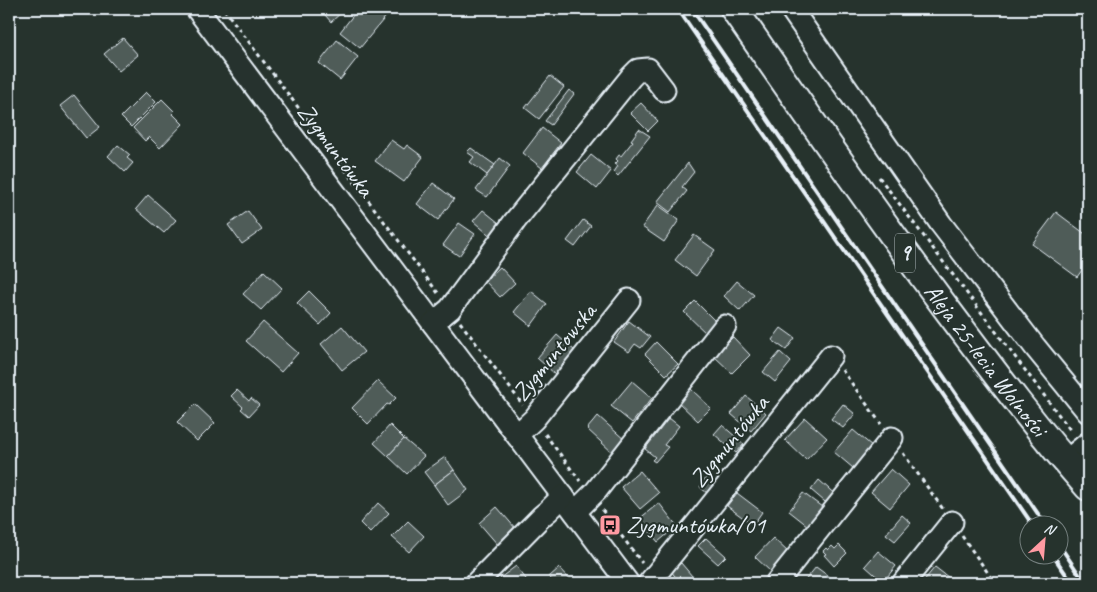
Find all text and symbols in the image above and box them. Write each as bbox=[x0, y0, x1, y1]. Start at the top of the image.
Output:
street label: Zygmuntówka bbox=[291, 97, 382, 204]
road number: 9 bbox=[895, 234, 915, 272]
street label: Aleja 25-lecia Wolności bbox=[918, 278, 1055, 444]
street label: Zygmuntowska bbox=[505, 295, 604, 407]
street label: Zygmuntówka bbox=[683, 388, 776, 493]
place label: Zygmuntówka/01 bbox=[626, 510, 766, 540]
bus stop icon: Zygmuntówka/01 bbox=[598, 513, 622, 537]
north arrow bbox=[1020, 514, 1070, 564]
text: N bbox=[1042, 519, 1059, 539]

